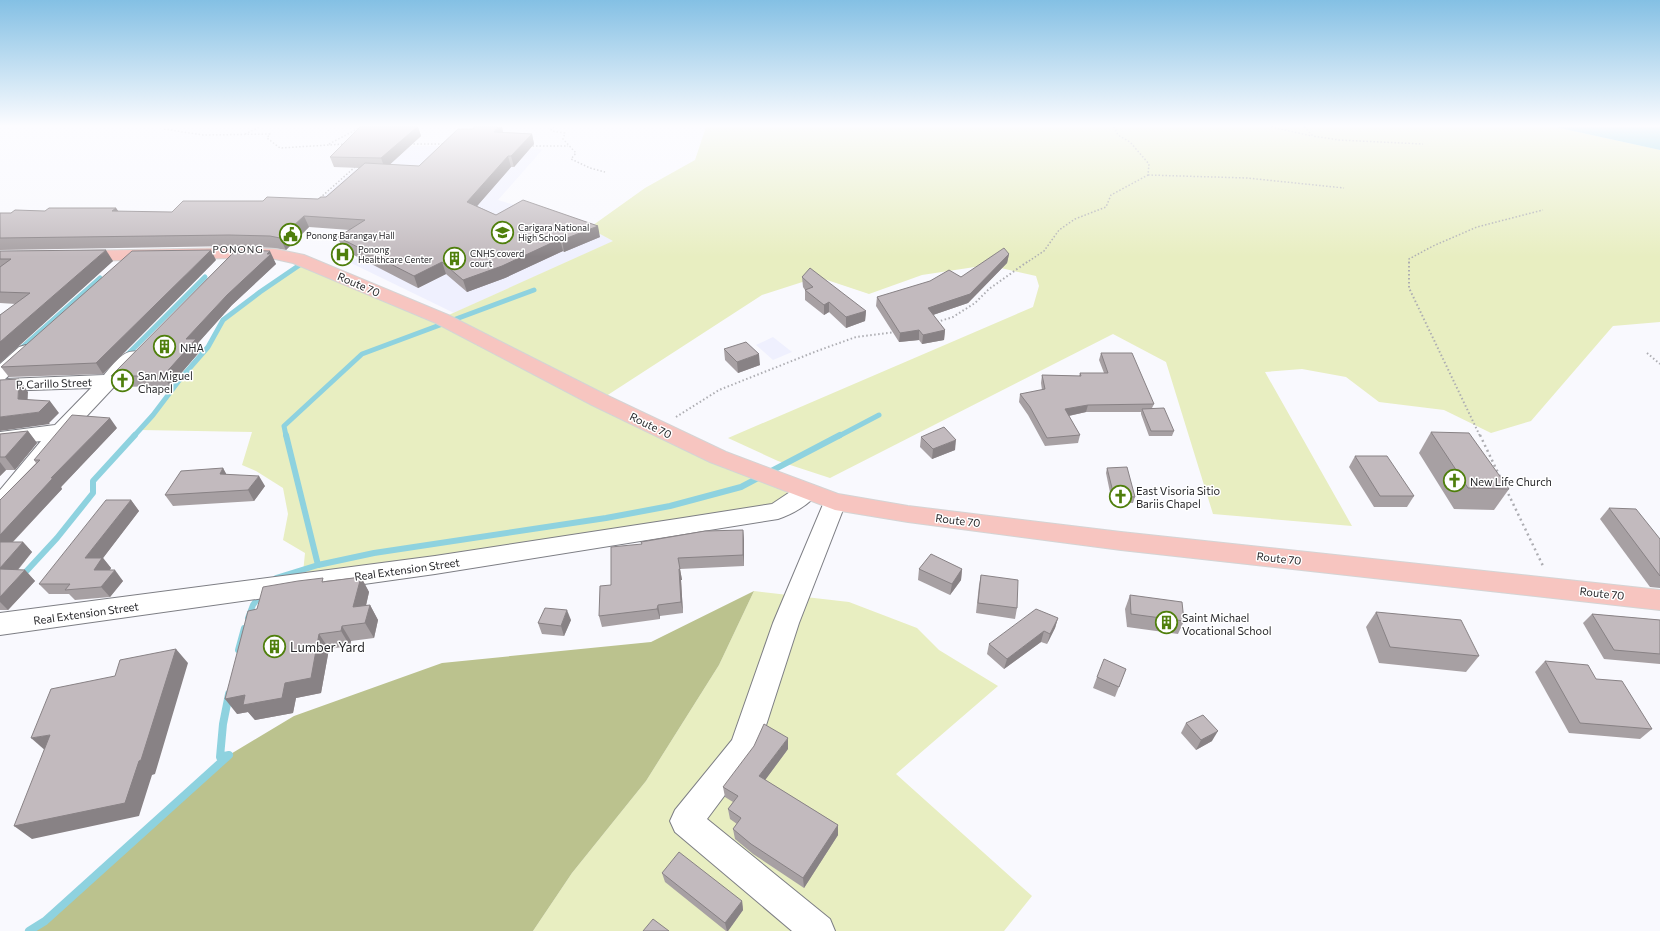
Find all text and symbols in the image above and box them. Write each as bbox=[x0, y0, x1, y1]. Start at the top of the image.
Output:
school or university icon: Carigara National High School bbox=[490, 219, 516, 245]
public building icon: Ponong Barangay Hall bbox=[278, 222, 304, 248]
place label: Carigara National High School bbox=[518, 222, 589, 243]
place label: Ponong Barangay Hall bbox=[306, 230, 395, 241]
hospital icon: Ponong Healthcare Center bbox=[330, 241, 356, 267]
district label: PONONG bbox=[212, 243, 264, 255]
place label: Ponong Healthcare Center bbox=[358, 244, 433, 265]
building icon: CNHS coverd court bbox=[442, 245, 468, 271]
place label: CNHS coverd court bbox=[470, 248, 524, 269]
street label: Route 70 bbox=[336, 269, 382, 299]
building icon: NHA bbox=[152, 334, 178, 360]
place label: NHA bbox=[180, 341, 205, 354]
church icon: San Miguel Chapel bbox=[110, 368, 136, 394]
place label: San Miguel Chapel bbox=[138, 369, 193, 395]
street label: P. Carillo Street bbox=[16, 375, 93, 391]
street label: Route 70 bbox=[628, 409, 674, 441]
church icon: New Life Church bbox=[1442, 468, 1468, 494]
place label: New Life Church bbox=[1470, 475, 1552, 488]
church icon: East Visoria Sitio Bariis Chapel bbox=[1108, 483, 1134, 509]
place label: East Visoria Sitio Bariis Chapel bbox=[1136, 484, 1221, 510]
street label: Route 70 bbox=[935, 511, 981, 529]
street label: Route 70 bbox=[1256, 549, 1302, 567]
street label: Real Extension Street bbox=[353, 555, 461, 583]
street label: Route 70 bbox=[1579, 584, 1625, 602]
street label: Real Extension Street bbox=[32, 599, 140, 627]
building icon: Saint Michael Vocational School bbox=[1153, 610, 1179, 636]
place label: Saint Michael Vocational School bbox=[1182, 611, 1272, 637]
building icon: Lumber Yard bbox=[262, 634, 288, 660]
place label: Lumber Yard bbox=[290, 639, 365, 655]

